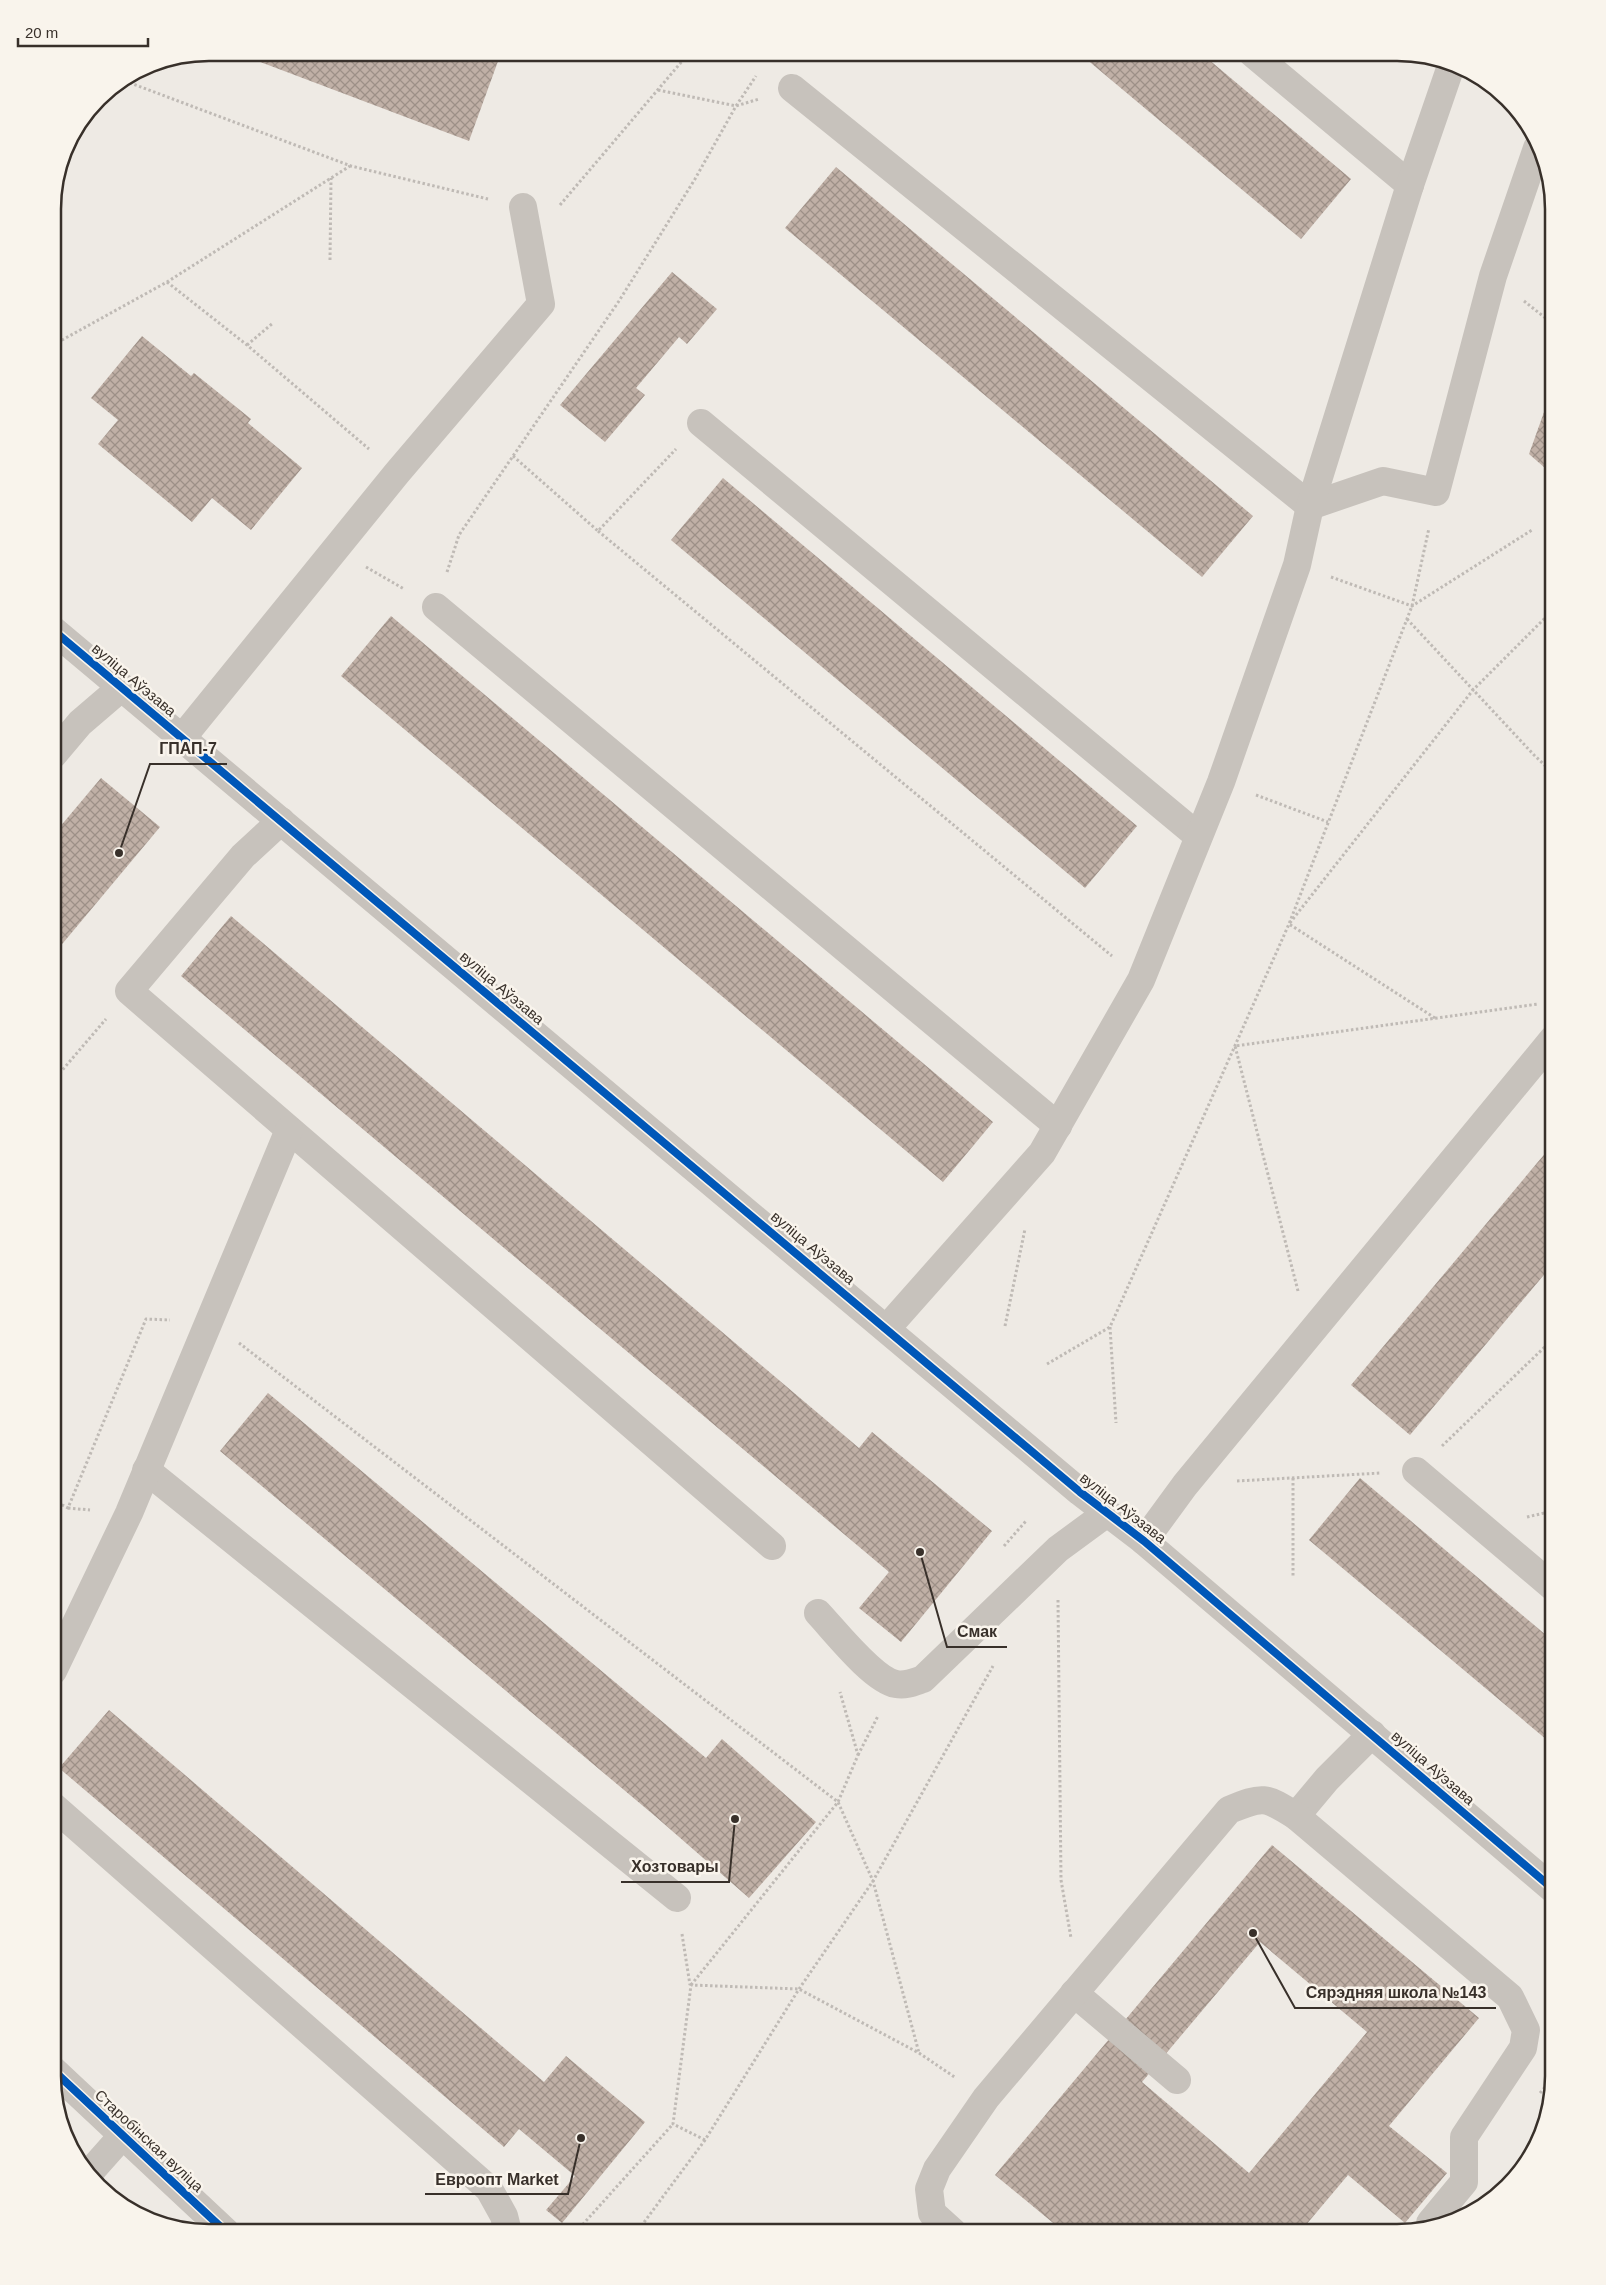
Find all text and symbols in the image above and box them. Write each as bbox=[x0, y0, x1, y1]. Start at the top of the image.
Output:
scale bar bbox=[18, 15, 148, 47]
text: 20 m bbox=[25, 24, 58, 41]
street label: вуліца Аўэзава bbox=[89, 640, 180, 720]
callout: ГПАП-7 bbox=[150, 733, 227, 764]
text: ГПАП-7 bbox=[159, 740, 217, 757]
street label: вуліца Аўэзава bbox=[457, 948, 548, 1028]
street label: вуліца Аўэзава bbox=[768, 1208, 859, 1288]
street label: вуліца Аўэзава bbox=[1077, 1469, 1170, 1547]
callout: Смак bbox=[947, 1616, 1007, 1647]
text: Смак bbox=[957, 1623, 998, 1640]
street label: вуліца Аўэзава bbox=[1388, 1727, 1479, 1809]
callout: Хозтовары bbox=[621, 1851, 729, 1882]
text: Хозтовары bbox=[631, 1858, 719, 1875]
callout: Сярэдняя школа №143 bbox=[1295, 1977, 1496, 2008]
text: Сярэдняя школа №143 bbox=[1306, 1984, 1486, 2001]
street label: Старобінская вуліца bbox=[92, 2086, 207, 2196]
callout: Евроопт Market bbox=[425, 2163, 568, 2194]
text: Евроопт Market bbox=[435, 2171, 559, 2188]

